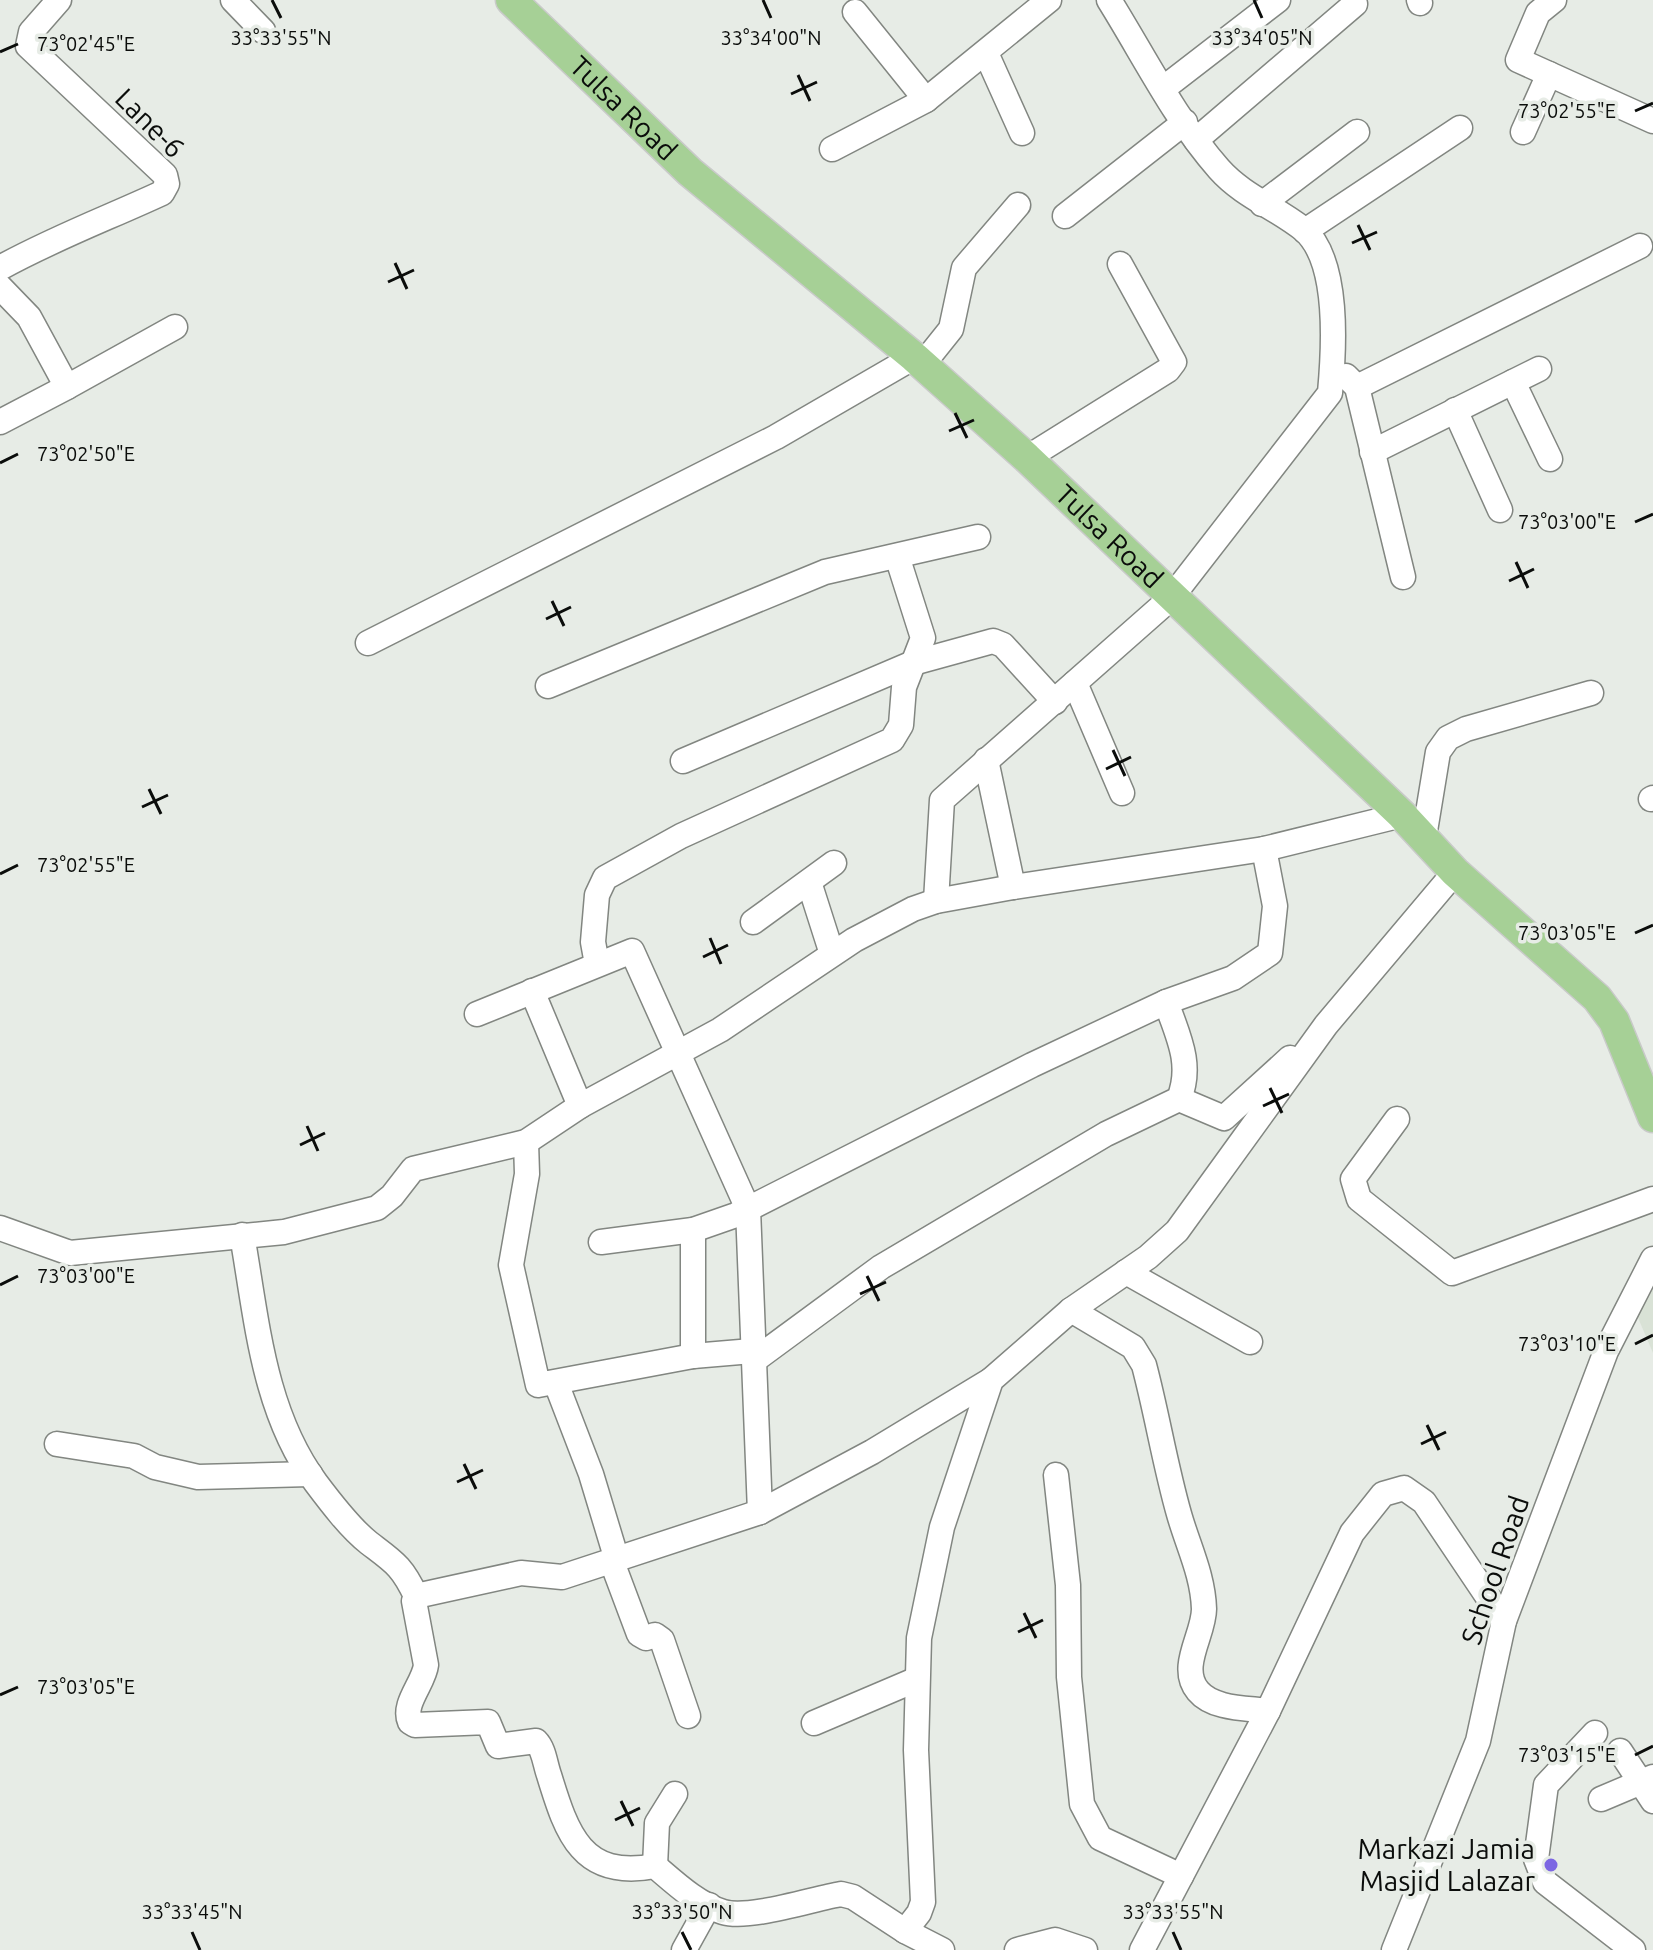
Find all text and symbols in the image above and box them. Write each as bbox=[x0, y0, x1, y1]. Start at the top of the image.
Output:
text: 33°33'55"N bbox=[230, 26, 332, 49]
text: 33°34'00"N bbox=[720, 26, 822, 49]
text: 33°34'05"N bbox=[1211, 26, 1313, 49]
text: 73°02'45"E bbox=[37, 32, 135, 55]
street label: Tulsa Road bbox=[564, 50, 683, 166]
street label: Lane-6 bbox=[110, 82, 191, 163]
text: 73°02'55"E bbox=[1518, 99, 1616, 122]
text: 73°02'50"E bbox=[37, 442, 135, 465]
street label: Tulsa Road bbox=[1050, 478, 1170, 594]
text: 73°03'00"E bbox=[1518, 510, 1616, 533]
text: 73°02'55"E bbox=[37, 853, 135, 876]
text: 73°03'05"E bbox=[1518, 921, 1616, 944]
text: 73°03'00"E bbox=[37, 1264, 135, 1287]
text: 73°03'10"E bbox=[1518, 1332, 1616, 1355]
street label: School Road bbox=[1455, 1492, 1534, 1648]
text: 73°03'05"E bbox=[37, 1675, 135, 1698]
text: 73°03'15"E bbox=[1518, 1743, 1616, 1766]
place label: Markazi Jamia Masjid Lalazar bbox=[1358, 1833, 1535, 1896]
marker: Markazi Jamia Masjid Lalazar bbox=[1542, 1856, 1560, 1874]
text: 33°33'45"N bbox=[141, 1900, 243, 1923]
text: 33°33'50"N bbox=[631, 1900, 733, 1923]
text: 33°33'55"N bbox=[1122, 1900, 1224, 1923]

